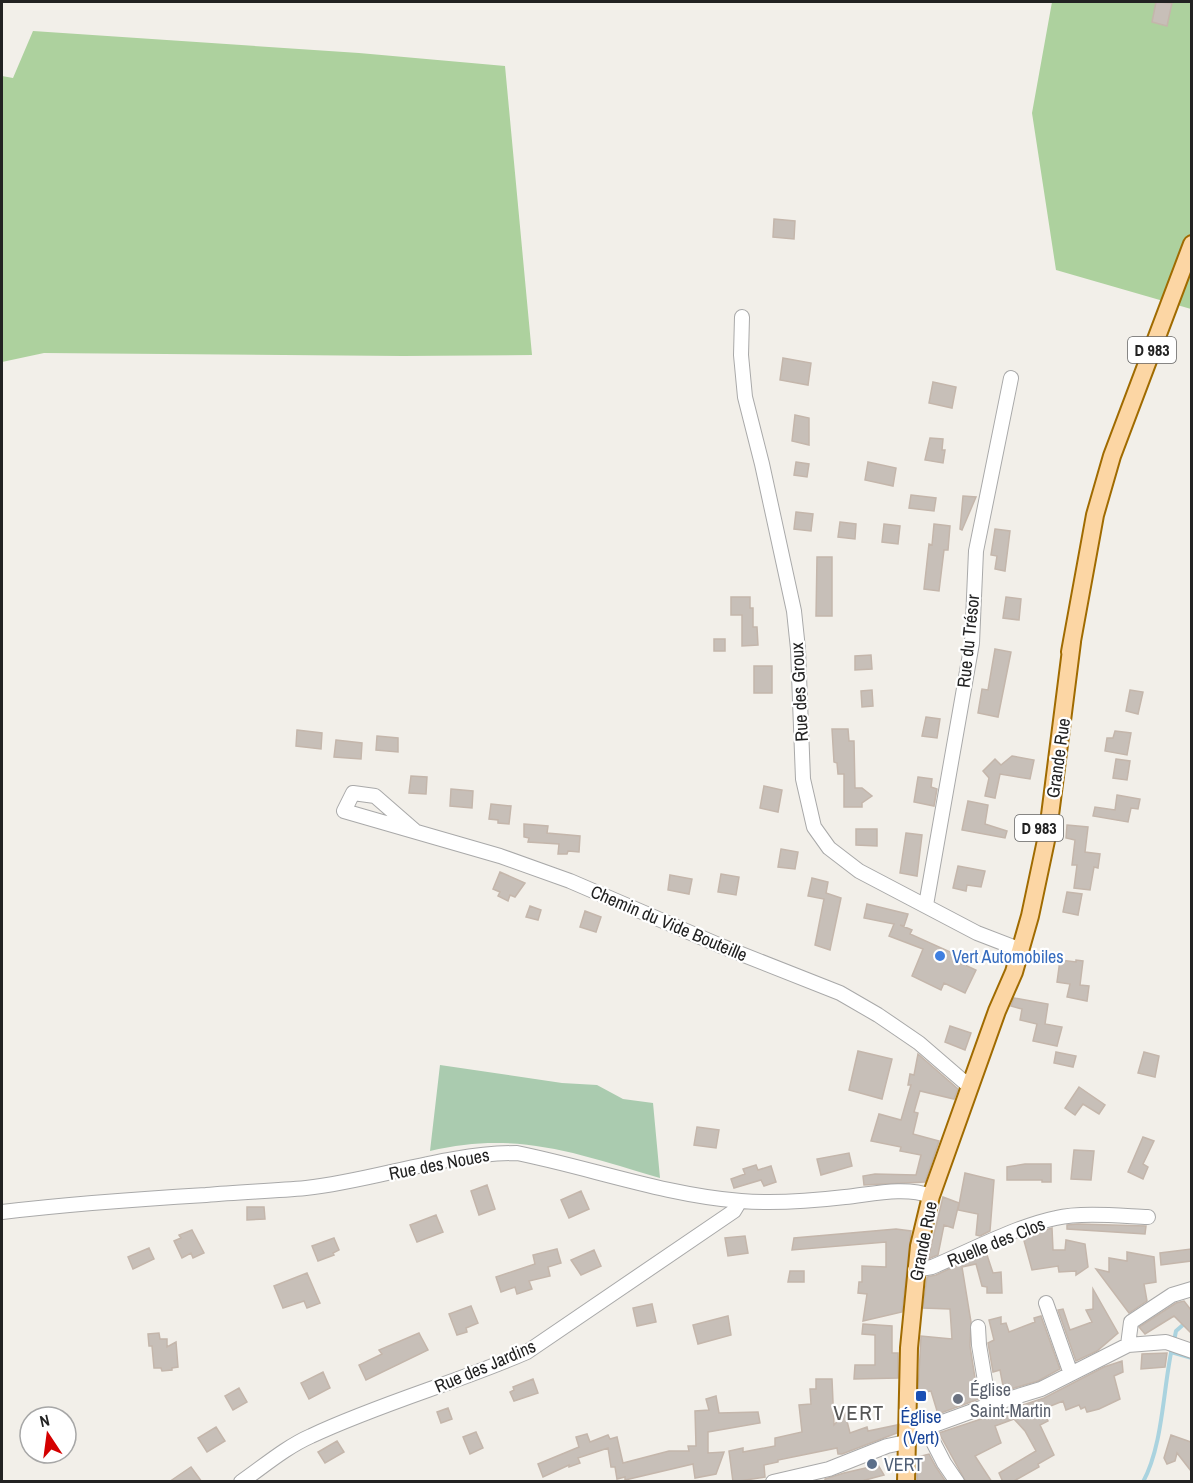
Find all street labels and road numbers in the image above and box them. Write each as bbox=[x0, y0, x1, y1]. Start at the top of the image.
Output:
road number: D 983 bbox=[1128, 337, 1176, 363]
street label: Rue du Trésor bbox=[951, 593, 985, 689]
street label: Rue des Groux bbox=[784, 641, 814, 742]
street label: Grande Rue bbox=[1040, 716, 1076, 800]
road number: D 983 bbox=[1015, 815, 1063, 841]
street label: Chemin du Vide Bouteille bbox=[587, 879, 751, 967]
street label: Rue des Noues bbox=[387, 1142, 491, 1186]
street label: Grande Rue bbox=[903, 1199, 943, 1283]
street label: Ruelle des Clos bbox=[943, 1211, 1049, 1273]
street label: Rue des Jardins bbox=[431, 1333, 539, 1399]

